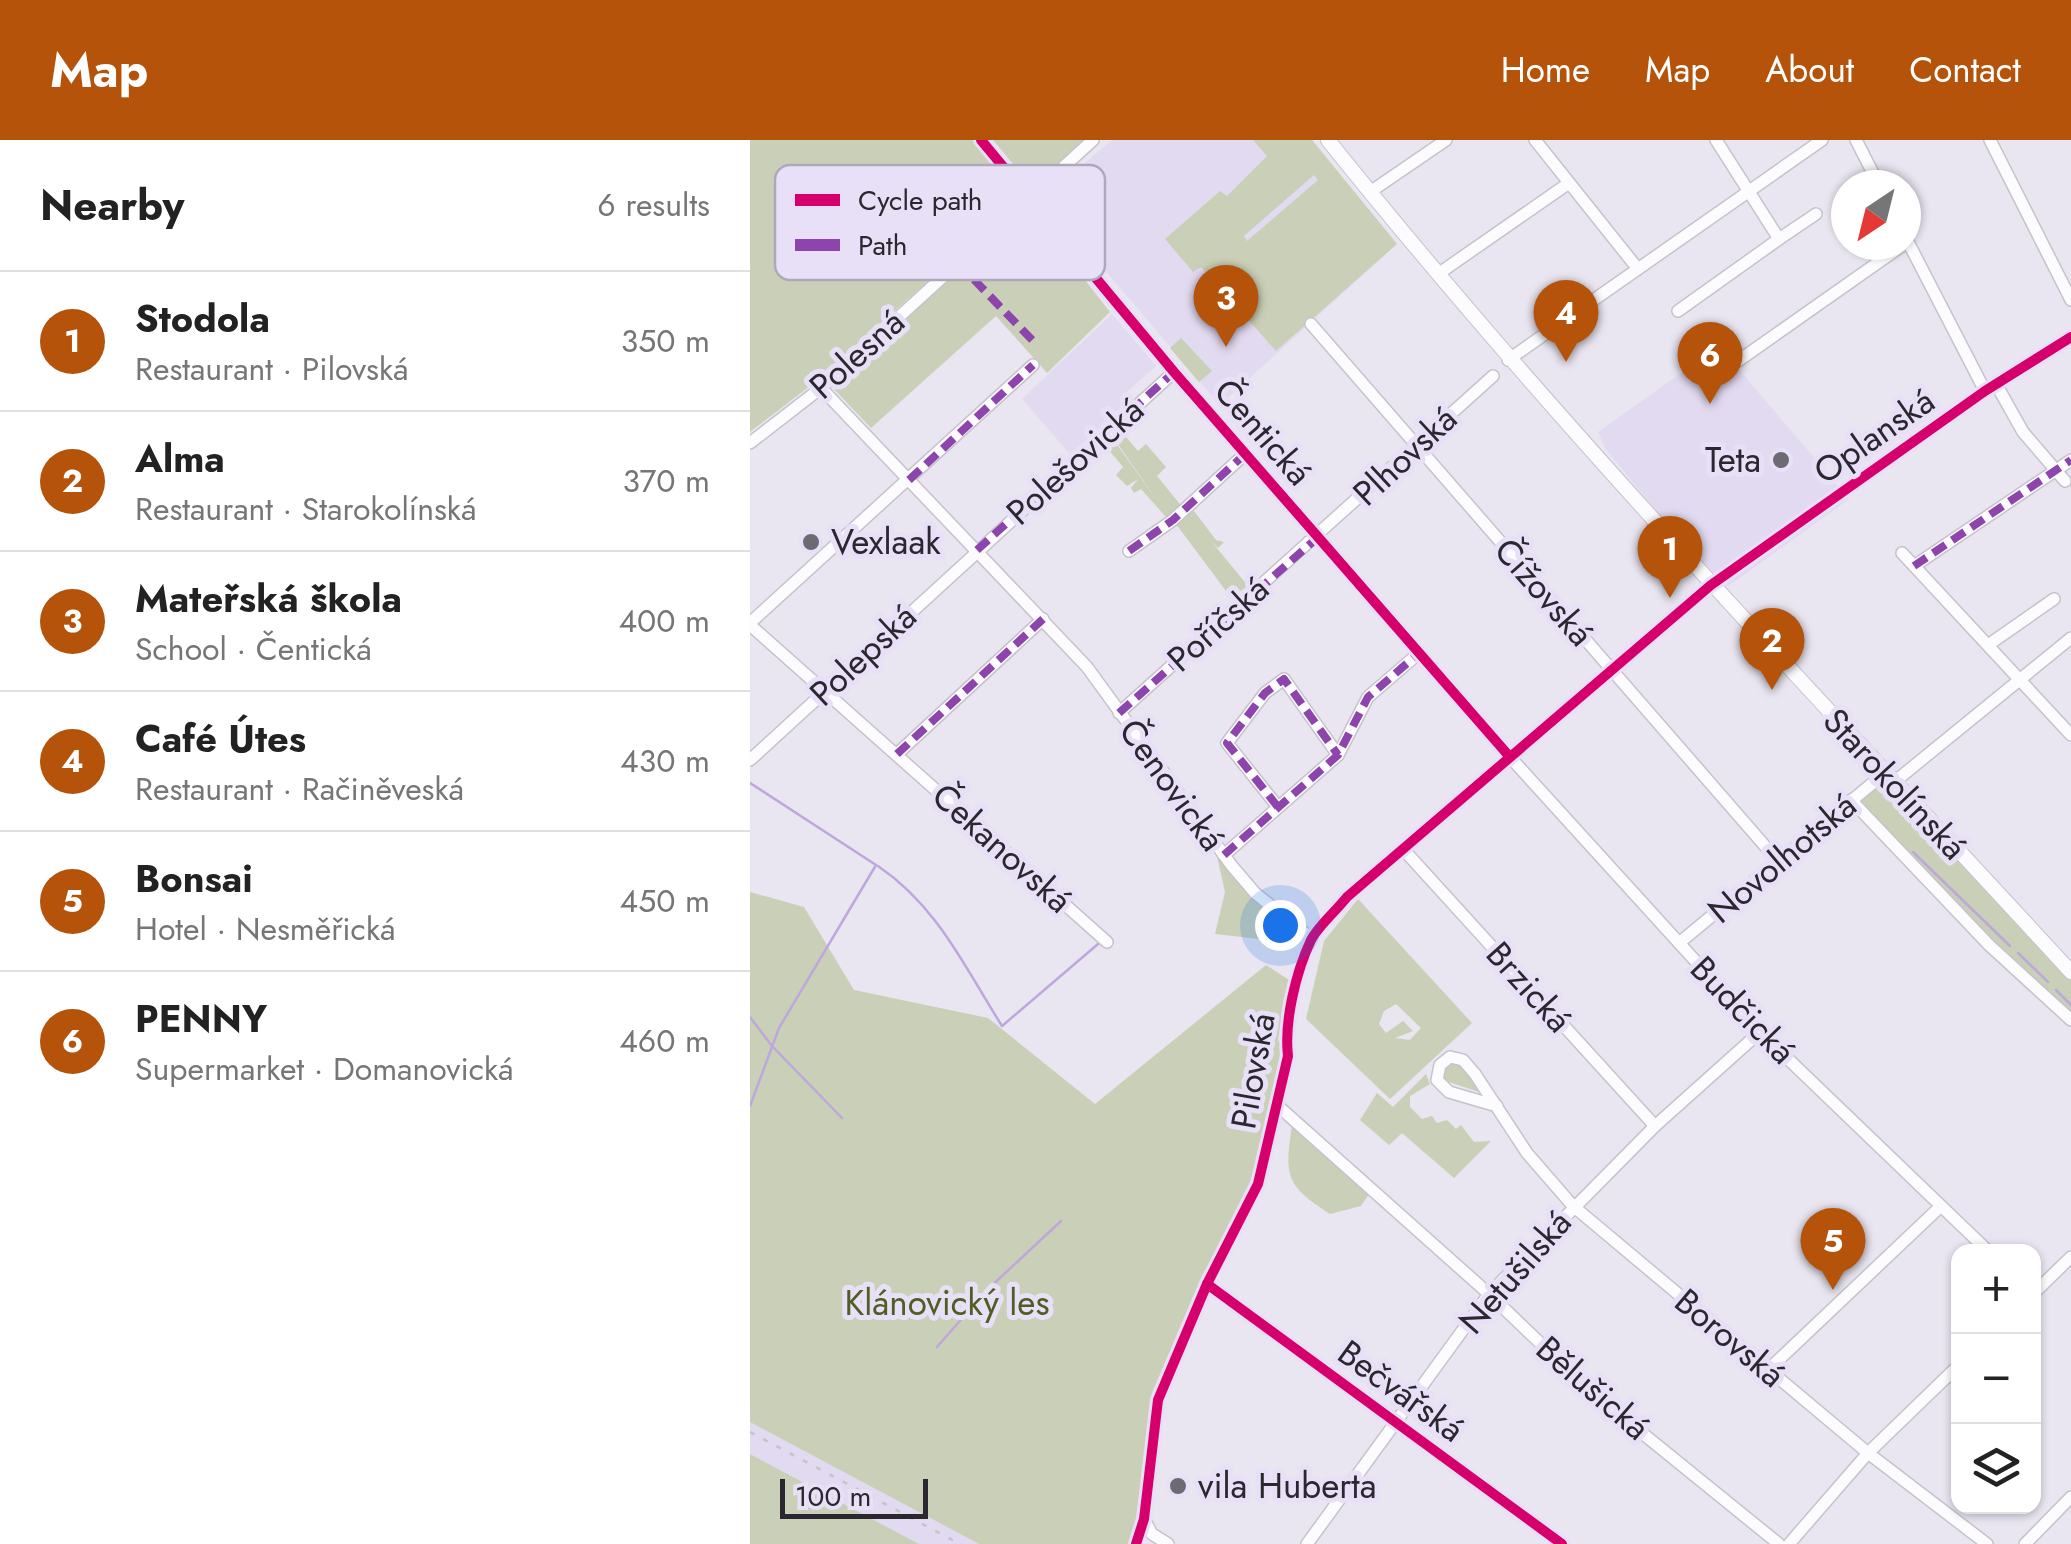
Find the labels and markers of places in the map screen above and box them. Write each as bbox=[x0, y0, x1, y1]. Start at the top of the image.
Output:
pin: 3 bbox=[1194, 264, 1258, 347]
pin: 4 bbox=[1534, 280, 1598, 362]
pin: 6 bbox=[1678, 322, 1742, 404]
place label: Teta bbox=[1705, 435, 1761, 485]
marker: Teta bbox=[1770, 449, 1792, 471]
pin: 1 bbox=[1638, 516, 1702, 598]
place label: Vexlaak bbox=[831, 517, 941, 567]
marker: Vexlaak bbox=[800, 531, 822, 553]
pin: 2 bbox=[1740, 608, 1804, 690]
pin: 5 bbox=[1800, 1208, 1866, 1290]
place label: vila Huberta bbox=[1198, 1461, 1377, 1511]
marker: vila Huberta bbox=[1167, 1475, 1189, 1497]

